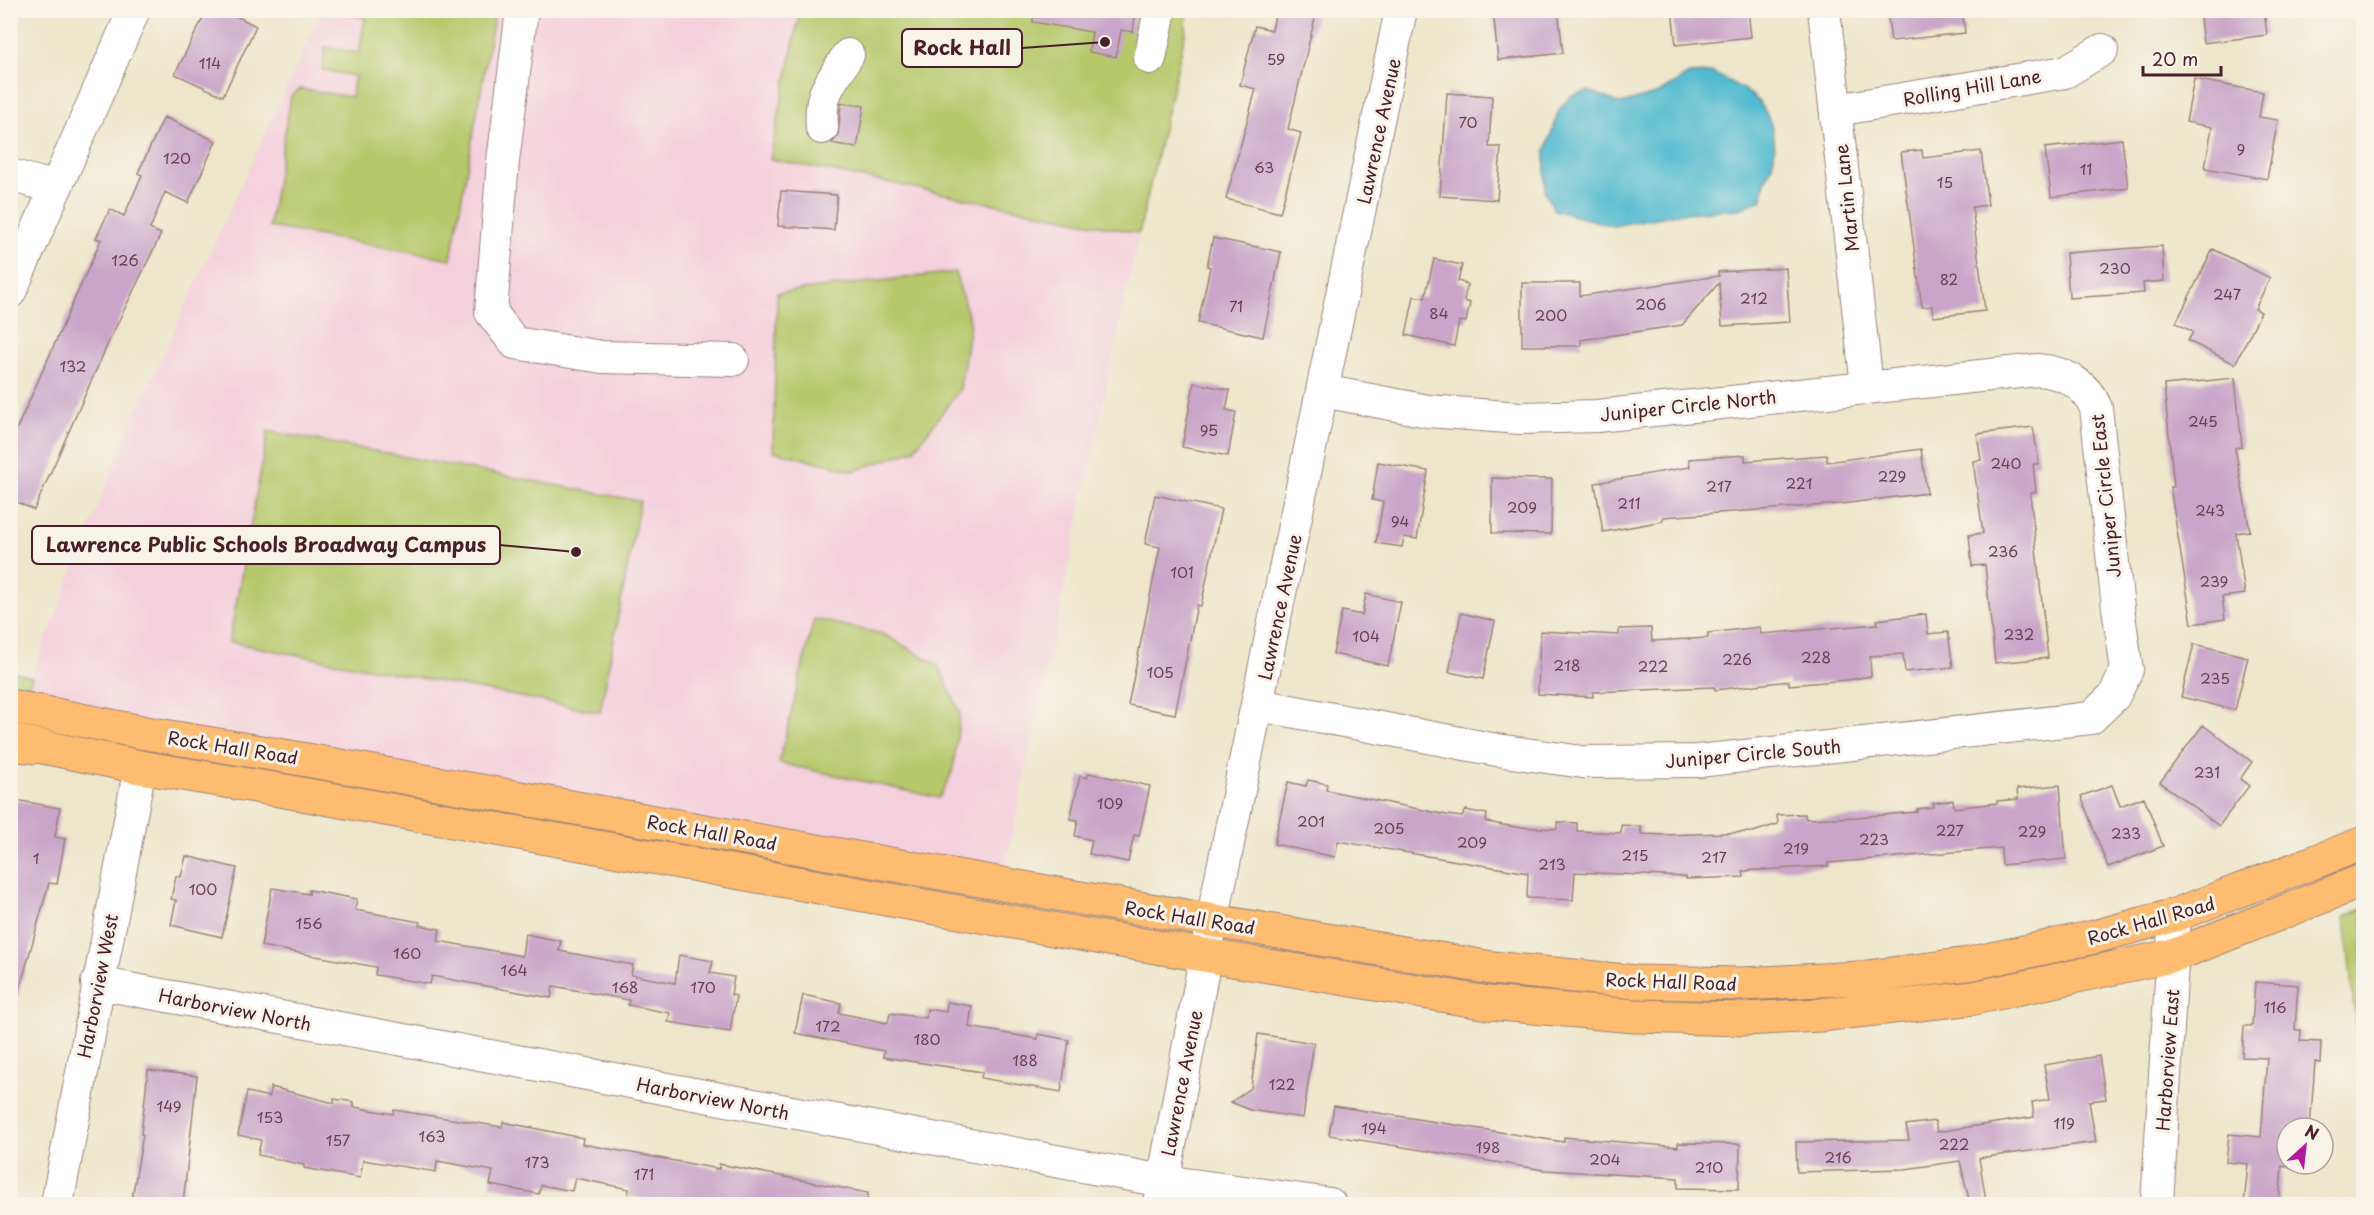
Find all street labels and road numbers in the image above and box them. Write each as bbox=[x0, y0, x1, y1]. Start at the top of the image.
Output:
street label: Lawrence Avenue bbox=[1349, 55, 1407, 206]
street label: Rolling Hill Lane bbox=[1901, 62, 2043, 112]
street label: Martin Lane bbox=[1827, 143, 1865, 253]
street label: Juniper Circle North bbox=[1599, 382, 1777, 428]
street label: Juniper Circle East bbox=[2083, 413, 2127, 579]
street label: Lawrence Avenue bbox=[1250, 531, 1308, 682]
street label: Rock Hall Road bbox=[166, 723, 300, 771]
street label: Juniper Circle South bbox=[1664, 732, 1842, 774]
street label: Rock Hall Road bbox=[645, 807, 779, 857]
street label: Rock Hall Road bbox=[2084, 889, 2218, 951]
street label: Rock Hall Road bbox=[1123, 893, 1257, 941]
street label: Harborview West bbox=[70, 911, 124, 1061]
street label: Rock Hall Road bbox=[1605, 965, 1737, 997]
street label: Harborview North bbox=[156, 981, 314, 1037]
street label: Harborview East bbox=[2149, 988, 2185, 1132]
street label: Lawrence Avenue bbox=[1154, 1007, 1208, 1158]
street label: Harborview North bbox=[634, 1070, 792, 1126]

